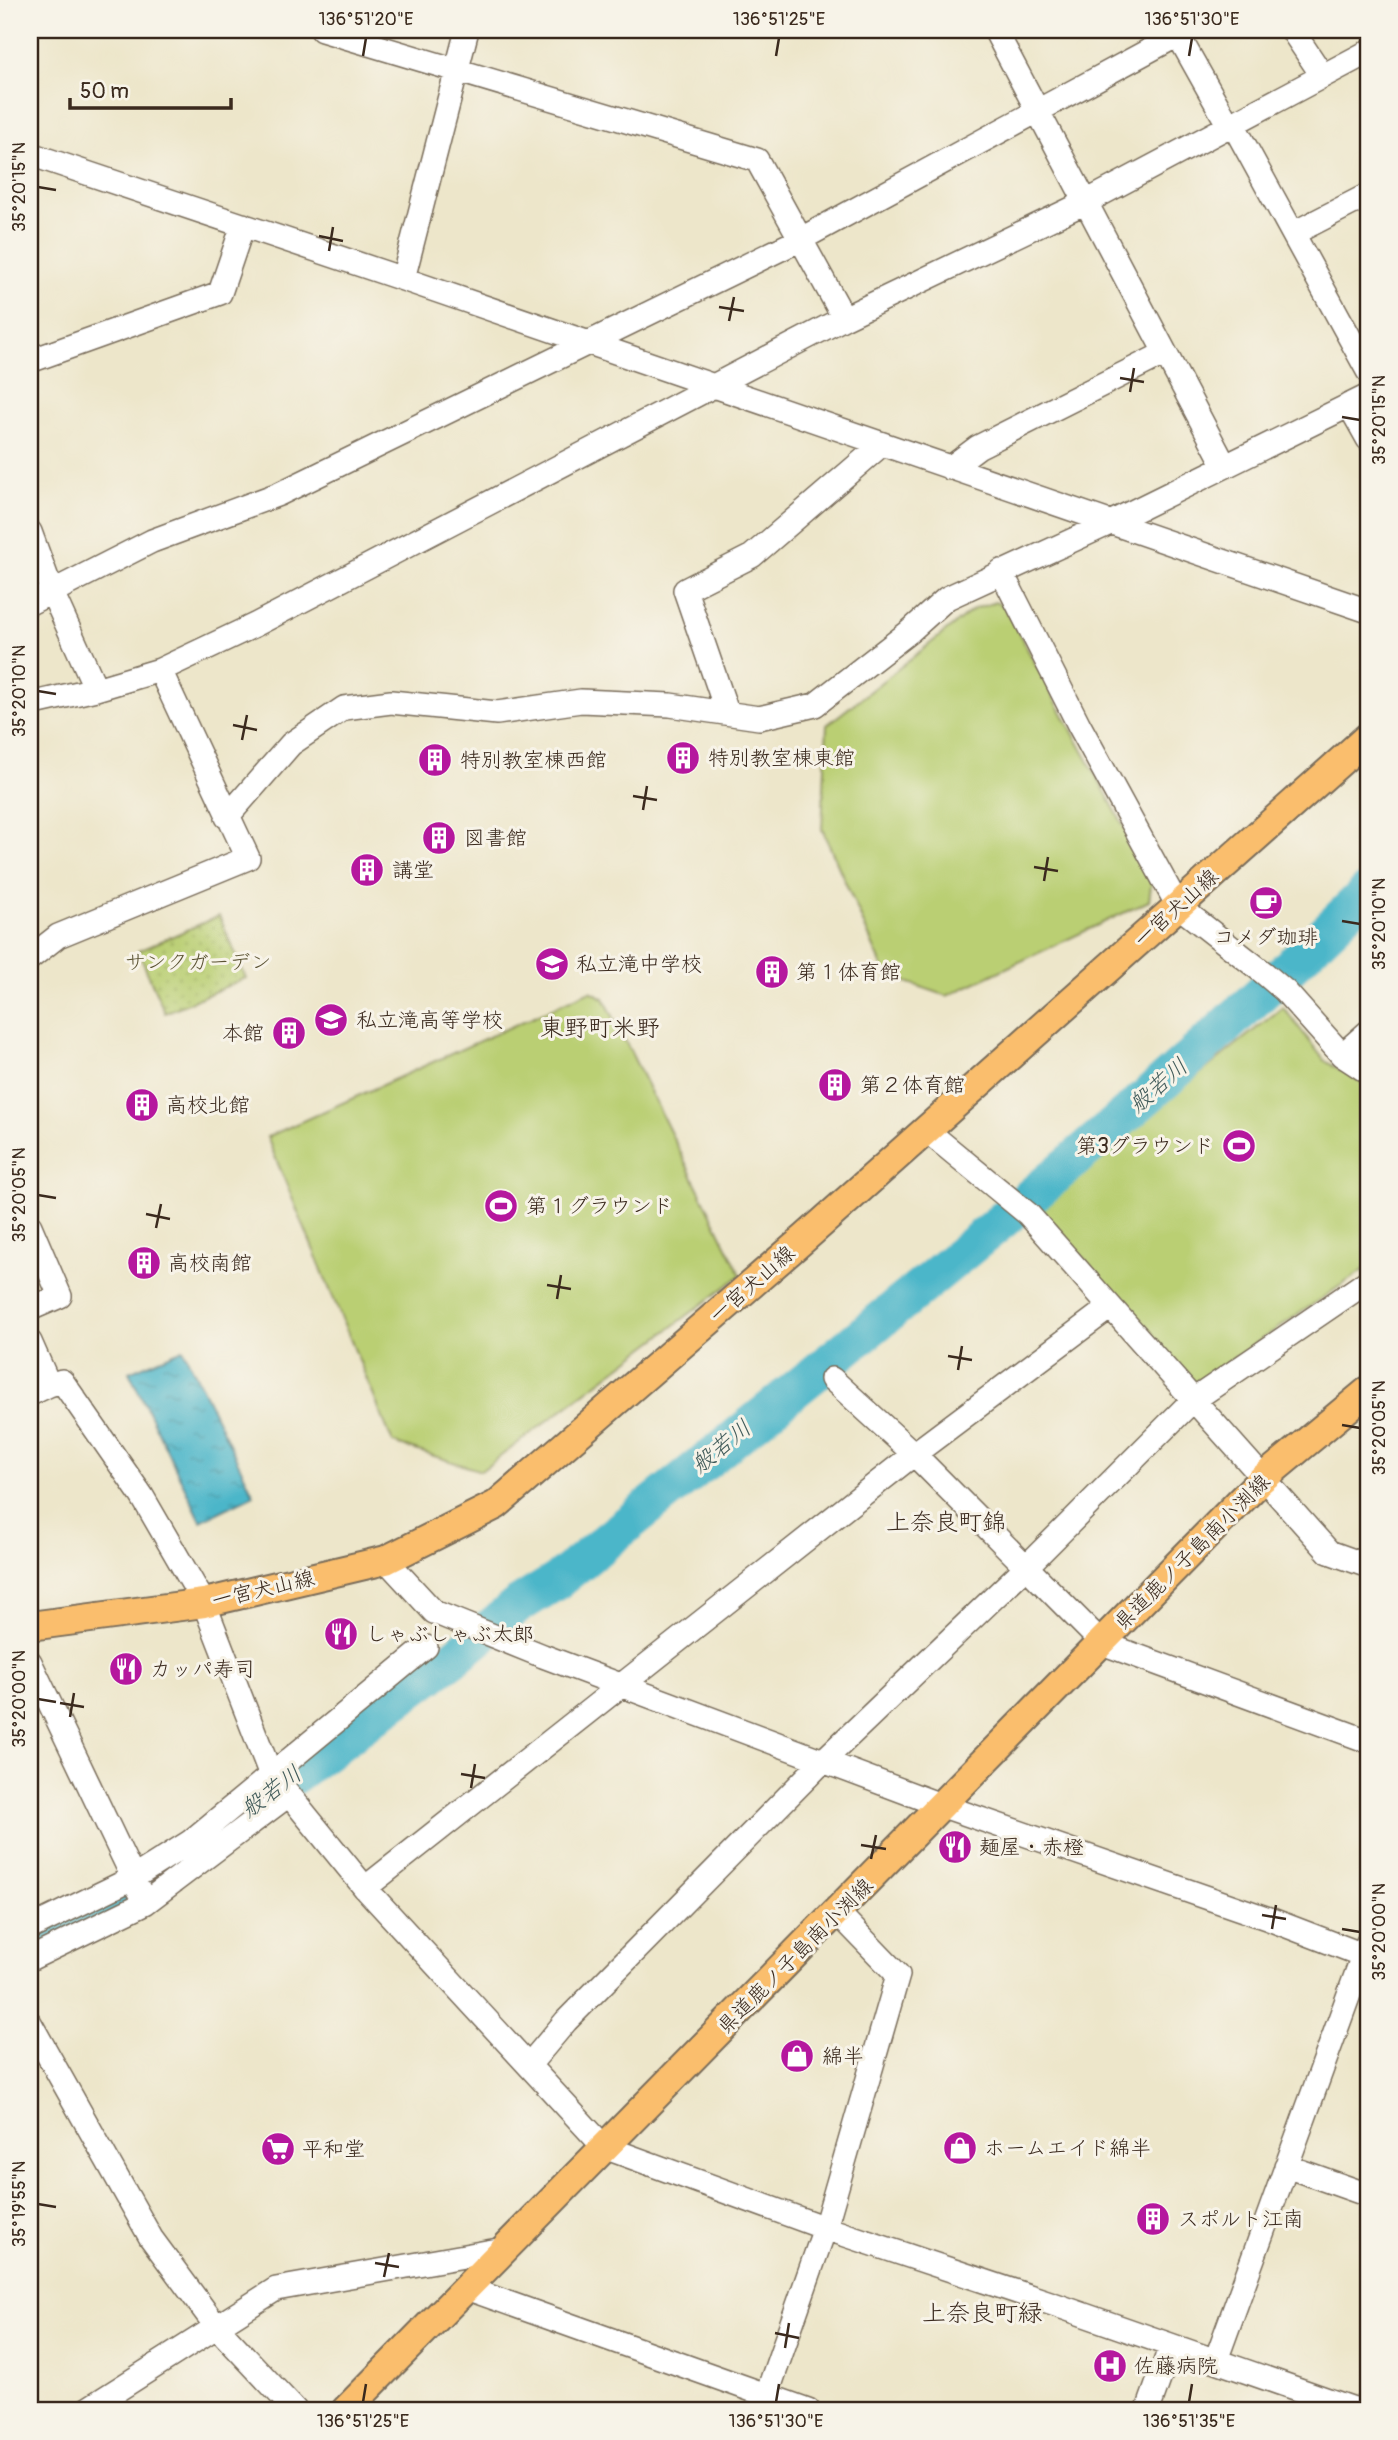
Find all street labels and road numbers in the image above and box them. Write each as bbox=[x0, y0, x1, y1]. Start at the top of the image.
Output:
street label: 一宮犬山線 bbox=[1128, 863, 1224, 954]
street label: 一宮犬山線 bbox=[704, 1240, 801, 1329]
street label: 県道鹿ノ子島南小渕線 bbox=[1109, 1469, 1276, 1636]
street label: 一宮犬山線 bbox=[209, 1565, 317, 1614]
street label: 県道鹿ノ子島南小渕線 bbox=[712, 1873, 879, 2040]

